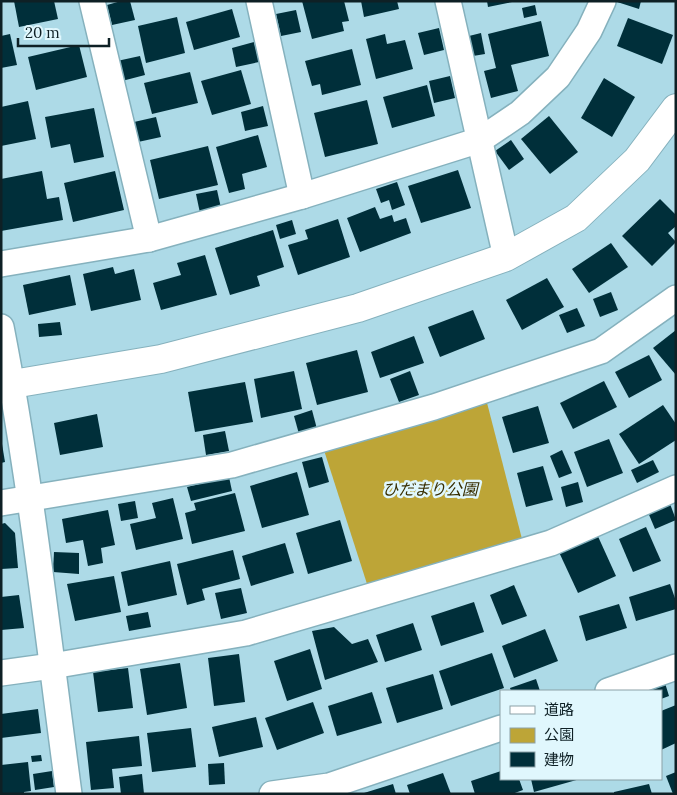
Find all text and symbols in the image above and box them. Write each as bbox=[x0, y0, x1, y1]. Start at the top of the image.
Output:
scale bar bbox=[18, 15, 109, 47]
text: 20 m bbox=[25, 23, 60, 42]
park label: ひだまり公園 bbox=[382, 479, 480, 499]
legend bbox=[500, 690, 662, 780]
text: 道路 bbox=[544, 700, 574, 719]
text: 公園 bbox=[544, 725, 574, 744]
text: 建物 bbox=[544, 750, 574, 769]

